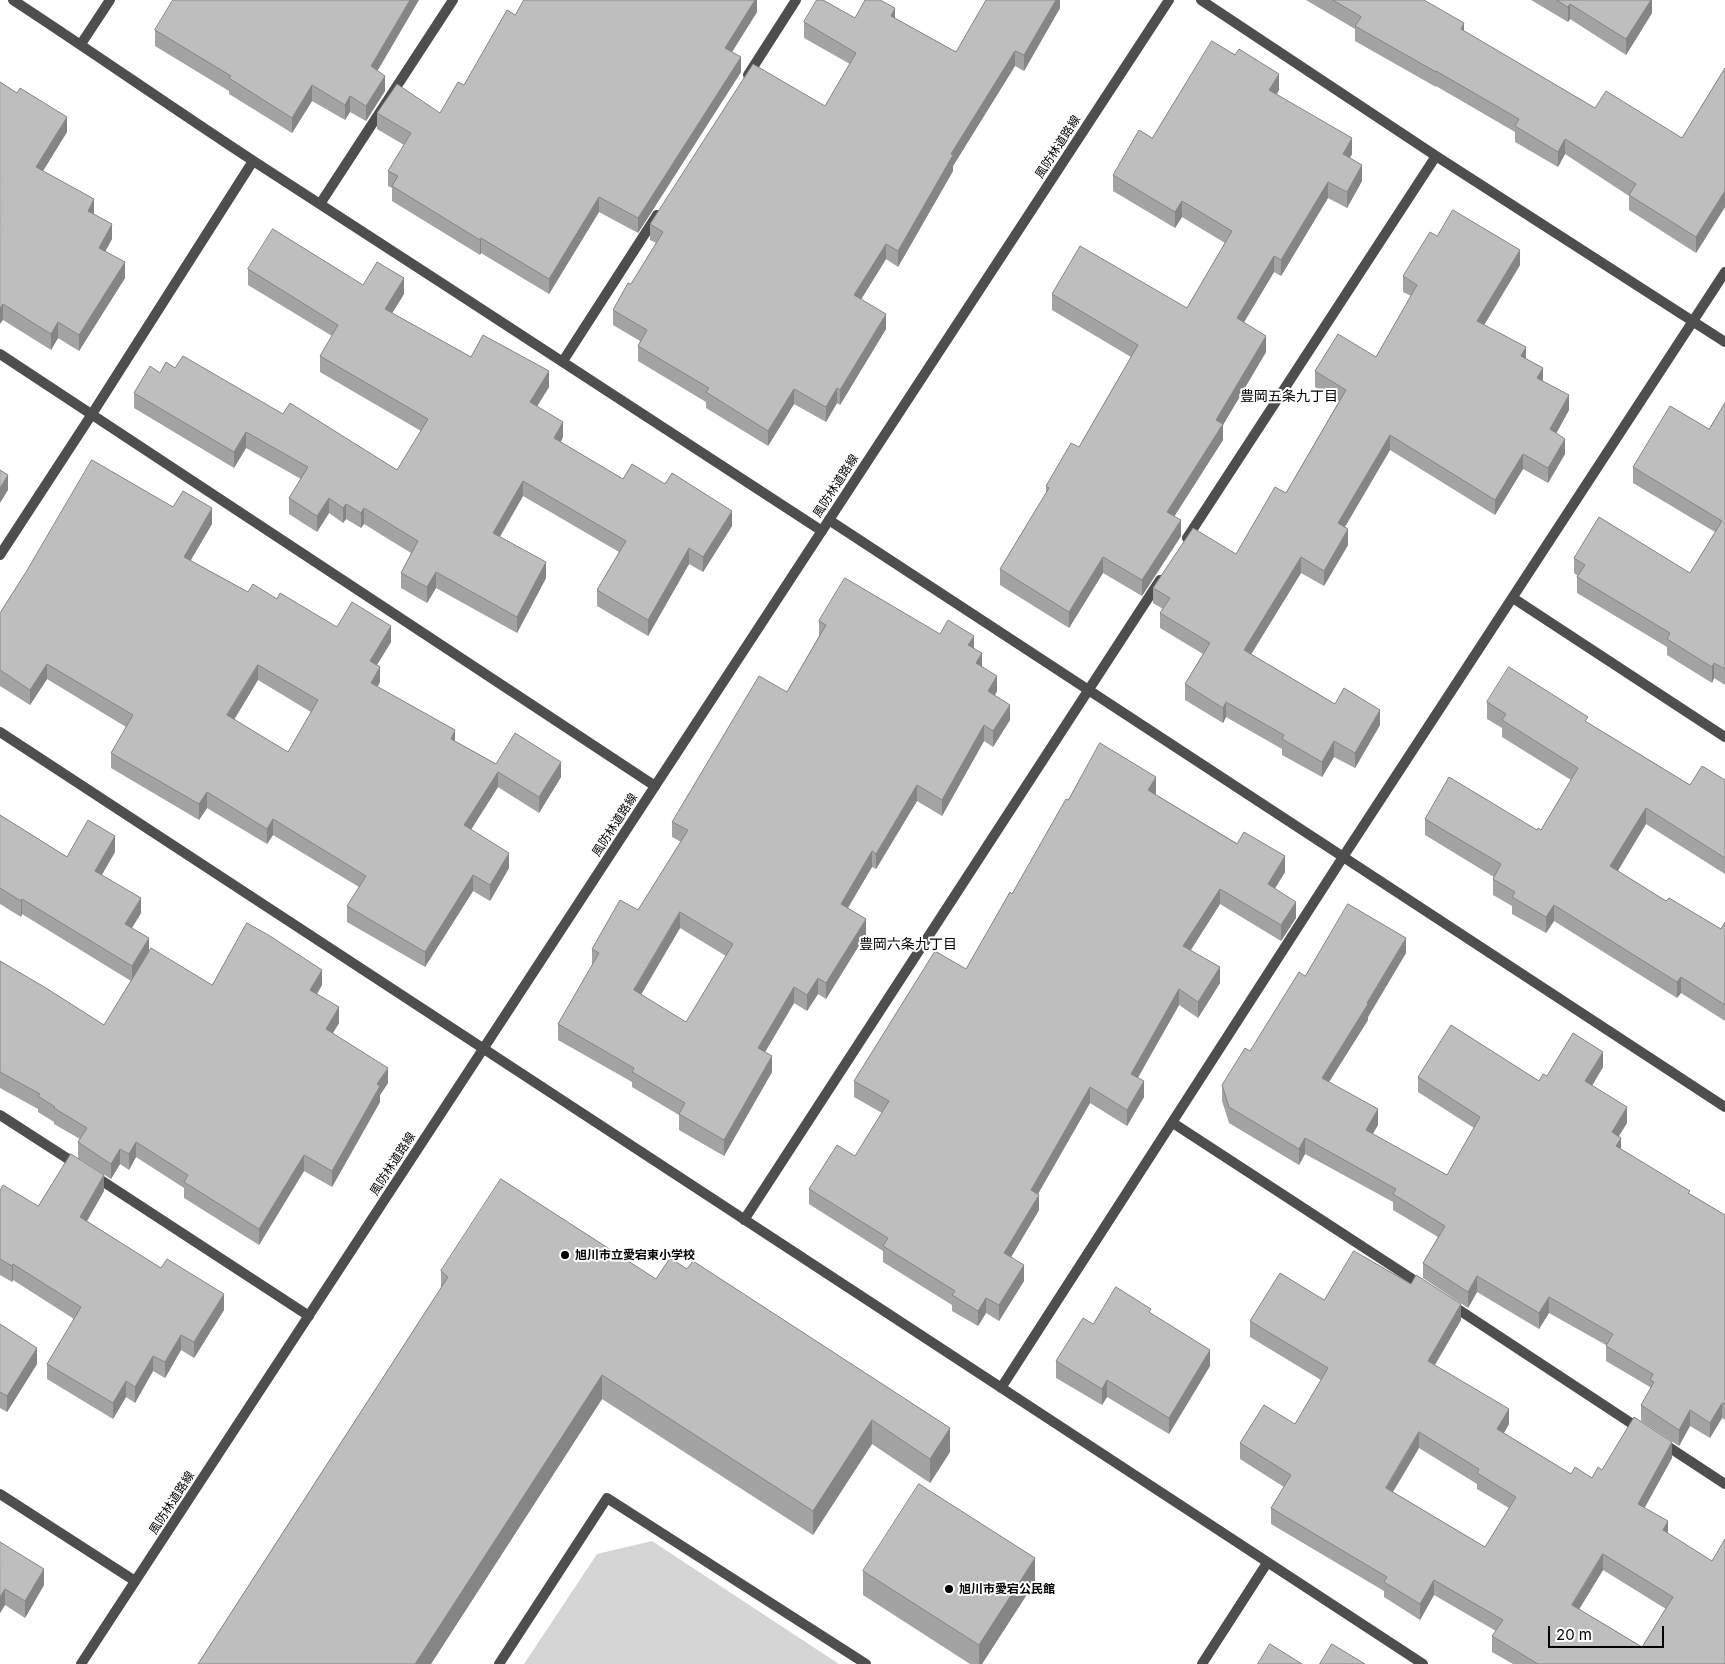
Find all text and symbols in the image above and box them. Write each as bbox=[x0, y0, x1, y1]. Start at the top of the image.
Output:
street label: 風防林道路線 bbox=[1032, 113, 1084, 181]
district label: 豊岡五条九丁目 bbox=[1240, 389, 1338, 405]
street label: 風防林道路線 bbox=[810, 452, 862, 520]
street label: 風防林道路線 bbox=[589, 791, 641, 859]
district label: 豊岡六条九丁目 bbox=[859, 937, 957, 953]
street label: 風防林道路線 bbox=[367, 1130, 419, 1198]
place label: 旭川市立愛宕東小学校 bbox=[575, 1248, 695, 1262]
marker: 旭川市立愛宕東小学校 bbox=[559, 1249, 571, 1261]
street label: 風防林道路線 bbox=[146, 1469, 198, 1537]
place label: 旭川市愛宕公民館 bbox=[959, 1582, 1055, 1596]
marker: 旭川市愛宕公民館 bbox=[943, 1583, 955, 1595]
scale bar bbox=[1550, 1616, 1666, 1648]
text: 20 m bbox=[1556, 1625, 1592, 1644]

